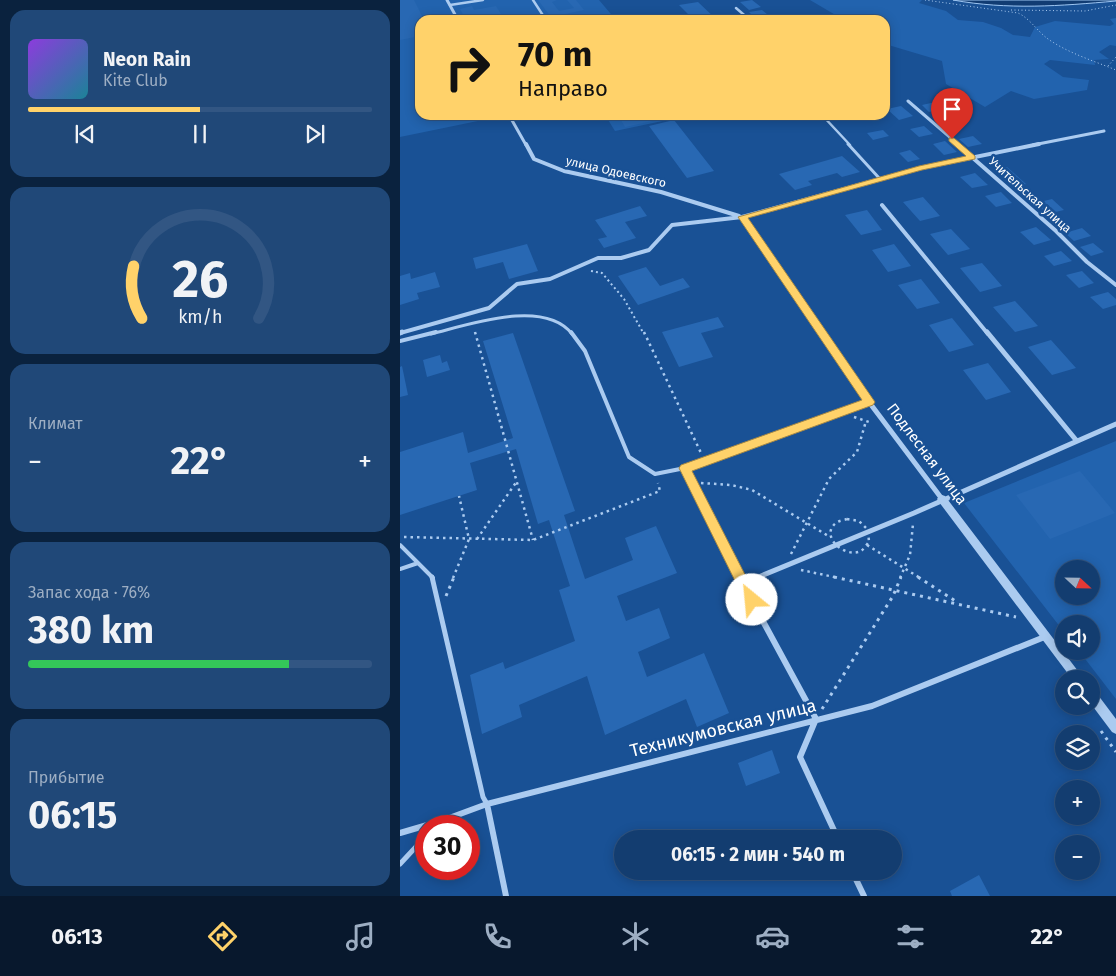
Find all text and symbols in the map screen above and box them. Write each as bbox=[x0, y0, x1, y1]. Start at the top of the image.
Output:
text: 70 m bbox=[518, 33, 592, 75]
icon: right bbox=[435, 35, 500, 100]
text: Neon Rain bbox=[103, 48, 191, 71]
text: Kite Club bbox=[103, 71, 168, 90]
text: Направо bbox=[518, 75, 608, 102]
pin bbox=[931, 88, 973, 139]
icon: arrive bbox=[938, 95, 966, 123]
icon: previous bbox=[71, 120, 99, 148]
icon: pause bbox=[186, 120, 214, 148]
icon: next bbox=[301, 120, 329, 148]
street label: улица Одоевского bbox=[565, 154, 667, 190]
street label: Учительская улица bbox=[986, 154, 1074, 236]
text: 26 bbox=[172, 248, 228, 311]
text: km/h bbox=[178, 306, 222, 328]
street label: Подлесная улица bbox=[883, 400, 971, 508]
text: Климат bbox=[28, 414, 83, 433]
text: 22° bbox=[170, 438, 230, 484]
text: − bbox=[28, 445, 42, 478]
text: + bbox=[358, 445, 372, 478]
north arrow bbox=[1055, 560, 1100, 605]
map controls bbox=[1055, 560, 1100, 880]
position arrow bbox=[725, 573, 777, 625]
text: Запас хода · 76% bbox=[28, 583, 150, 602]
text: 380 km bbox=[28, 607, 154, 653]
button: sound bbox=[1055, 615, 1100, 660]
button: search bbox=[1055, 670, 1100, 715]
street label: Техникумовская улица bbox=[628, 694, 818, 762]
button: layers bbox=[1055, 725, 1100, 770]
text: Прибытие bbox=[28, 768, 104, 787]
button: + bbox=[1055, 780, 1100, 825]
text: 06:15 bbox=[28, 792, 118, 838]
speed limit sign: 30 bbox=[415, 815, 480, 880]
button: − bbox=[1055, 835, 1100, 880]
text: 06:15 · 2 мин · 540 m bbox=[671, 843, 845, 866]
icon: directions bbox=[205, 919, 240, 954]
icon: music bbox=[343, 919, 378, 954]
icon: phone bbox=[480, 919, 515, 954]
icon: climate bbox=[618, 919, 653, 954]
icon: car bbox=[755, 919, 790, 954]
icon: filters bbox=[893, 919, 928, 954]
text: 06:13 bbox=[51, 923, 103, 950]
text: 22° bbox=[1030, 923, 1065, 950]

